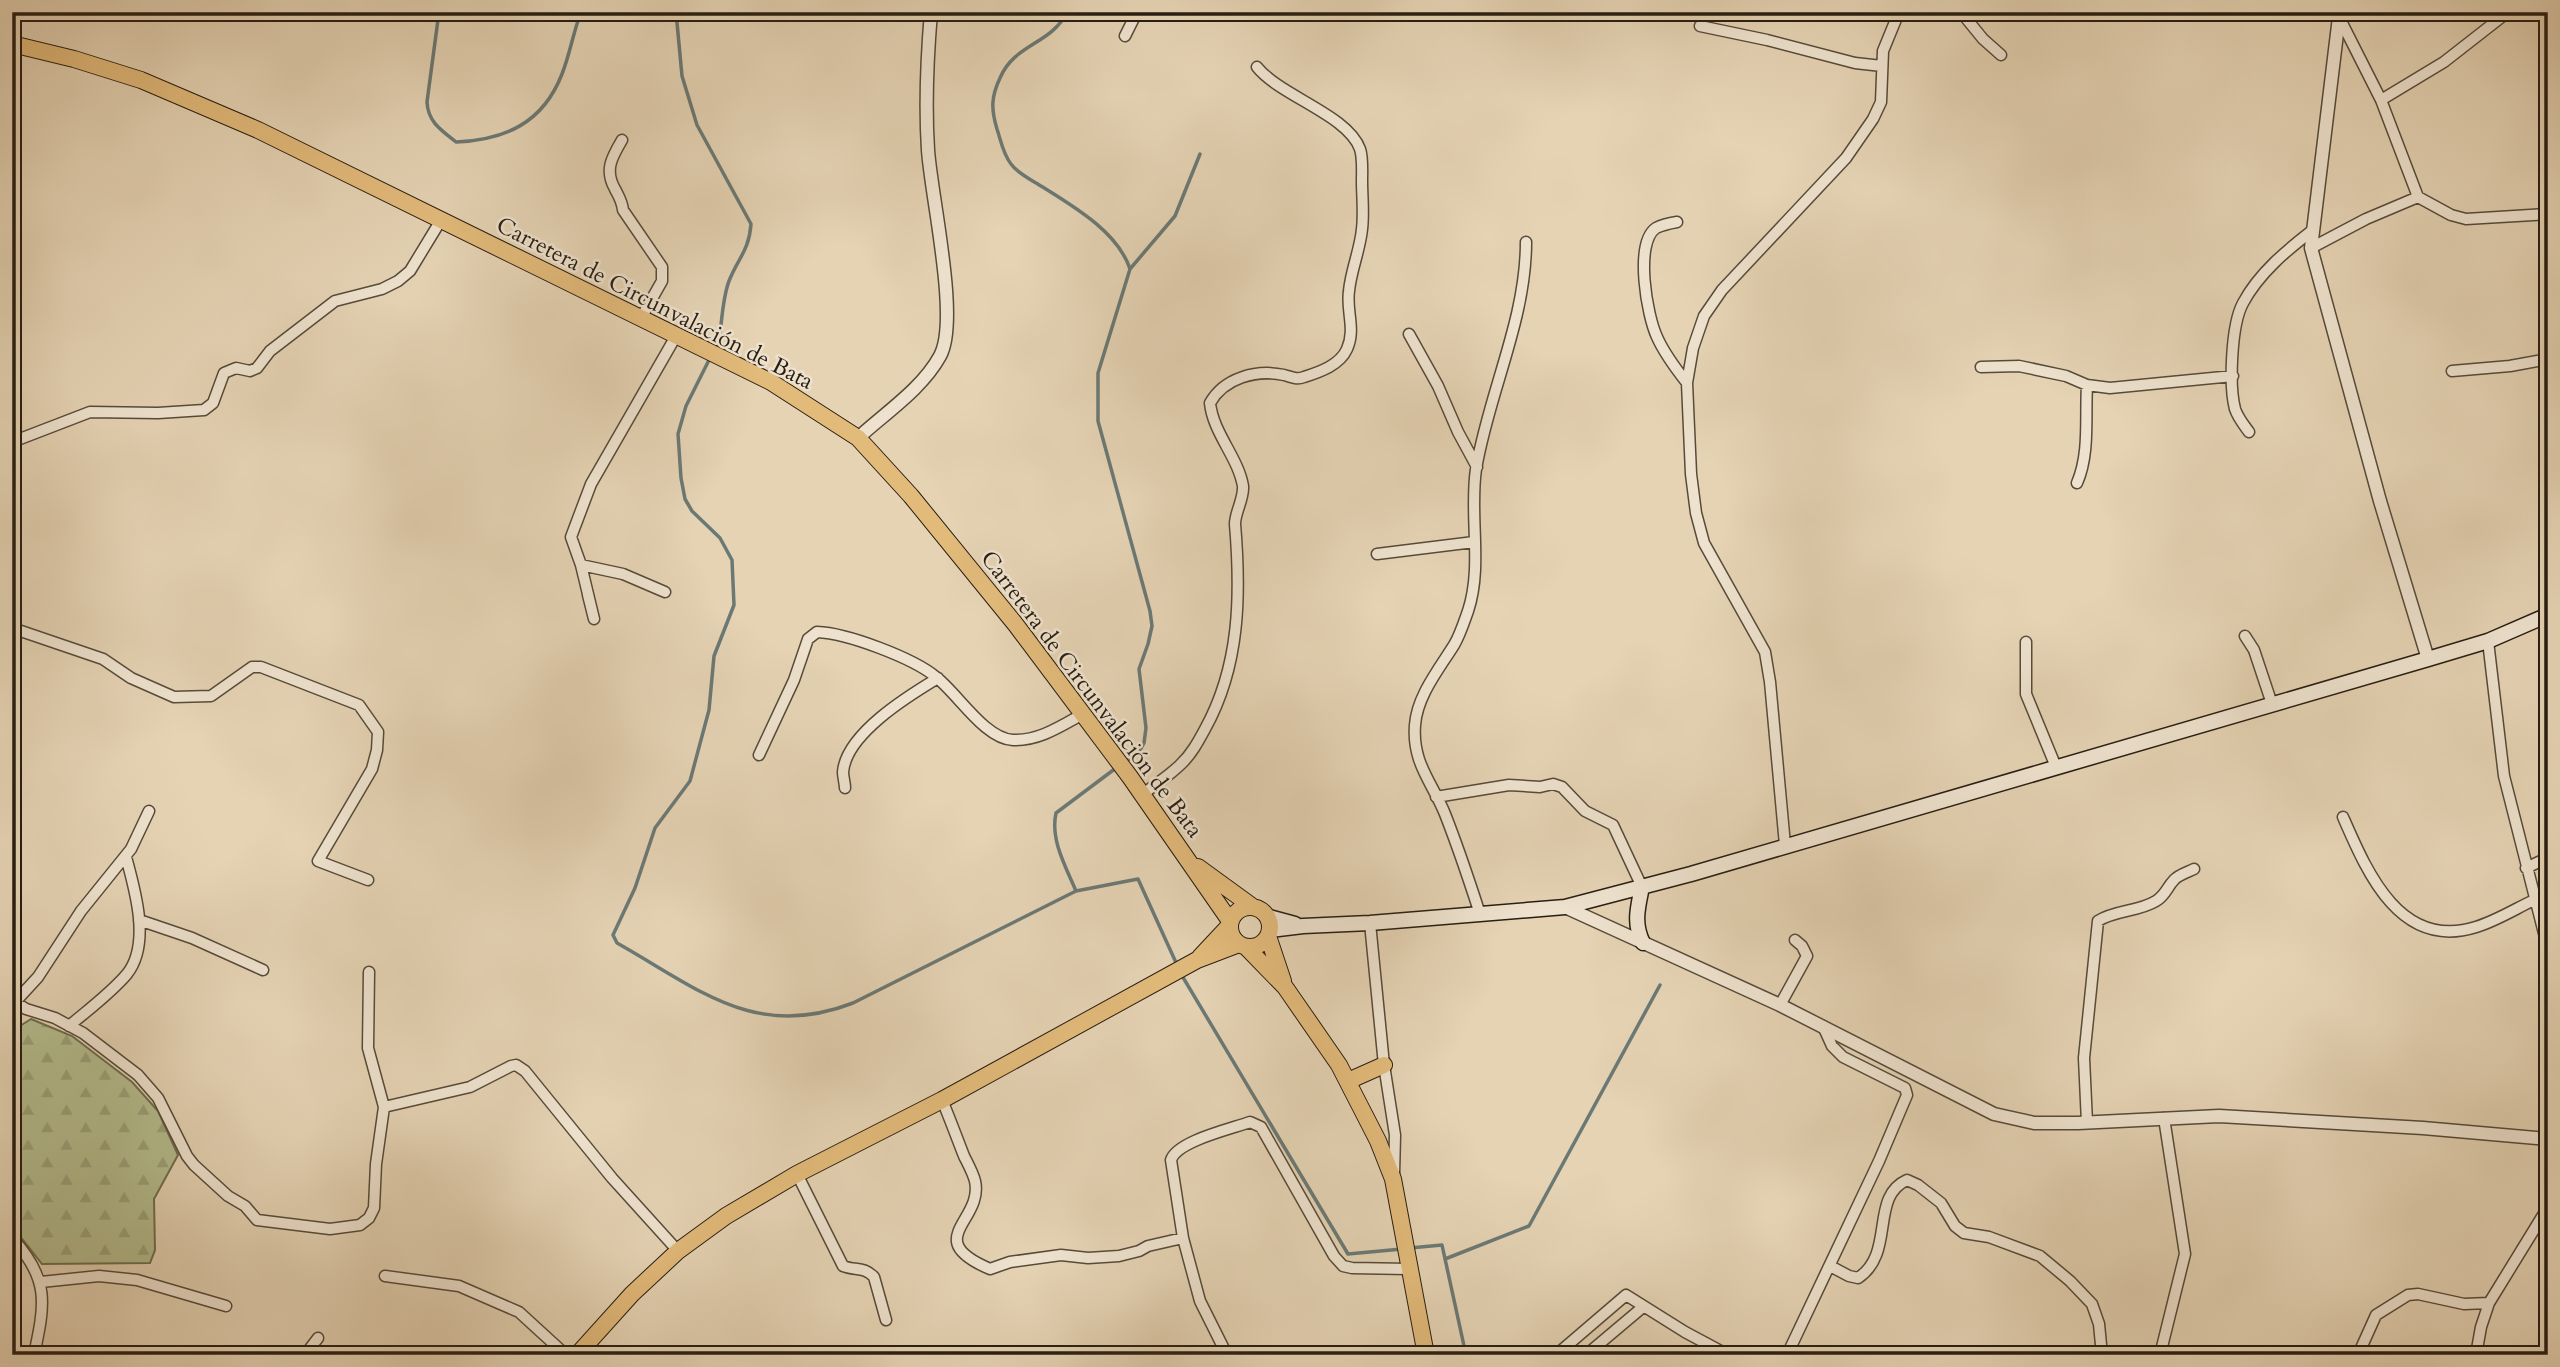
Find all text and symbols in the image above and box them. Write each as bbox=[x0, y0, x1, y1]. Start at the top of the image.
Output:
street label: Carretera de Circunvalación de Bata bbox=[491, 209, 819, 397]
street label: Carretera de Circunvalación de Bata bbox=[974, 544, 1210, 844]

